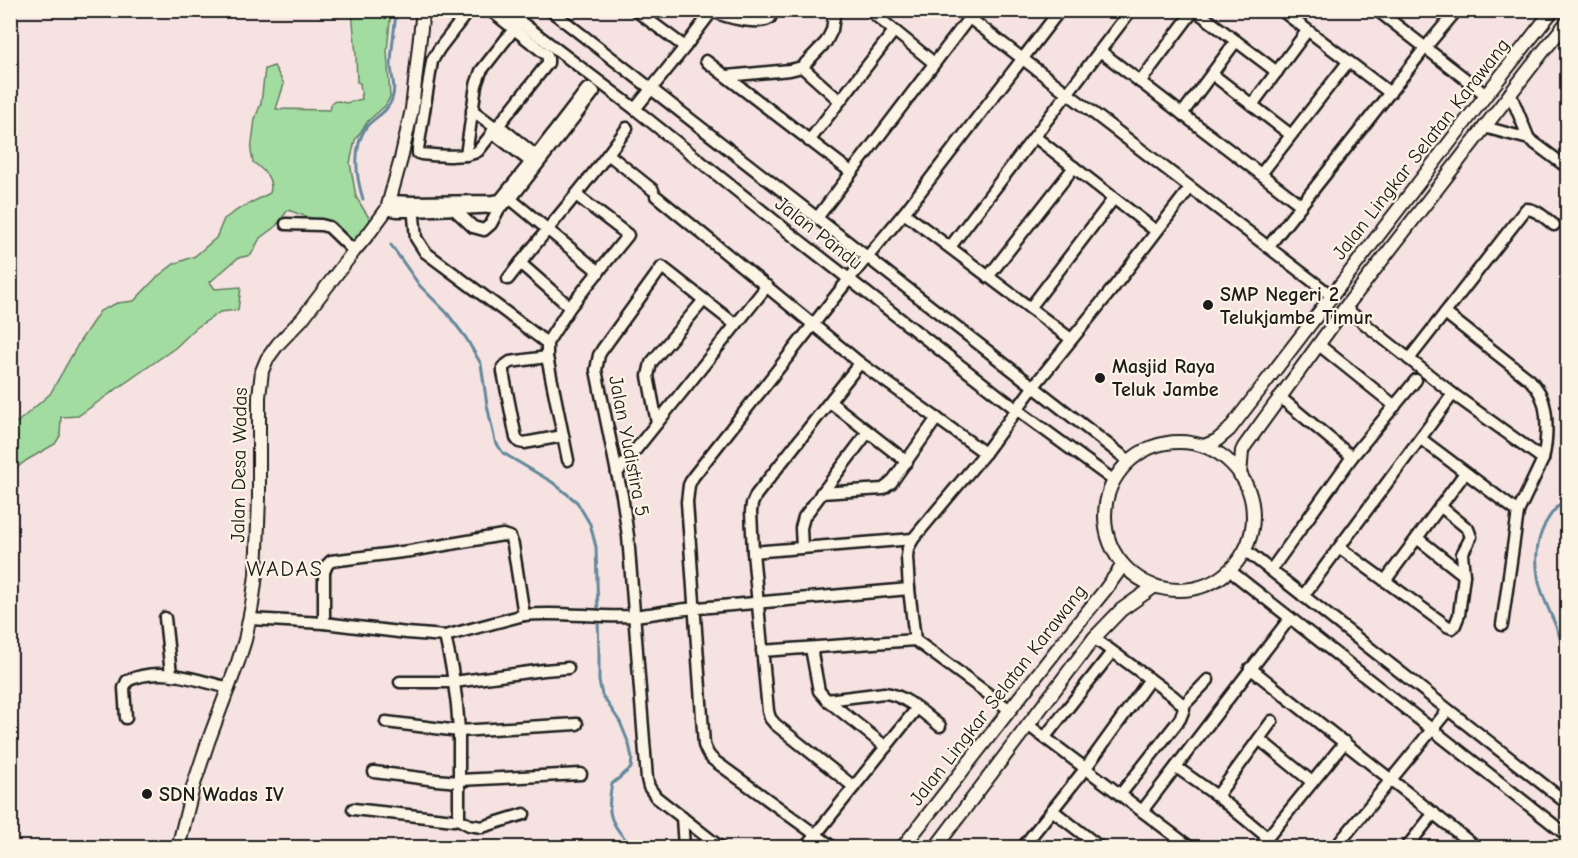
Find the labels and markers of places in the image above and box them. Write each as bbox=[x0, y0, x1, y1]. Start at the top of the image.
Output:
place label: SMP Negeri 2 Telukjambe Timur bbox=[1220, 283, 1372, 329]
marker: SMP Negeri 2 Telukjambe Timur bbox=[1201, 298, 1215, 312]
place label: Masjid Raya Teluk Jambe bbox=[1112, 355, 1219, 401]
marker: Masjid Raya Teluk Jambe bbox=[1093, 371, 1107, 385]
place label: SDN Wadas IV bbox=[159, 783, 284, 806]
marker: SDN Wadas IV bbox=[140, 787, 154, 801]

